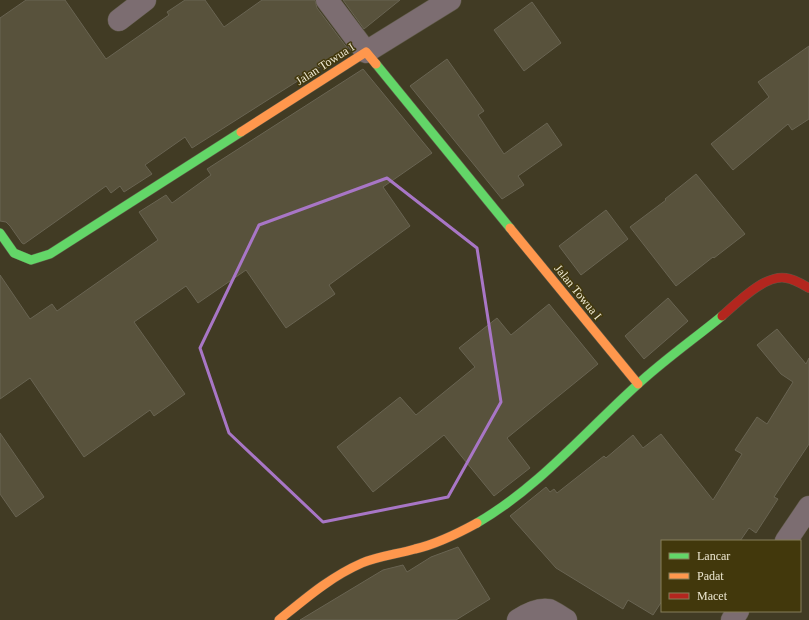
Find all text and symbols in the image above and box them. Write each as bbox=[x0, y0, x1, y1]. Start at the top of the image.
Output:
street label: Jalan Towua I bbox=[293, 40, 357, 88]
street label: Jalan Towua I bbox=[552, 262, 604, 322]
legend bbox=[661, 540, 801, 612]
text: Lancar bbox=[697, 549, 730, 563]
text: Padat bbox=[697, 569, 724, 583]
text: Macet bbox=[697, 589, 728, 603]

